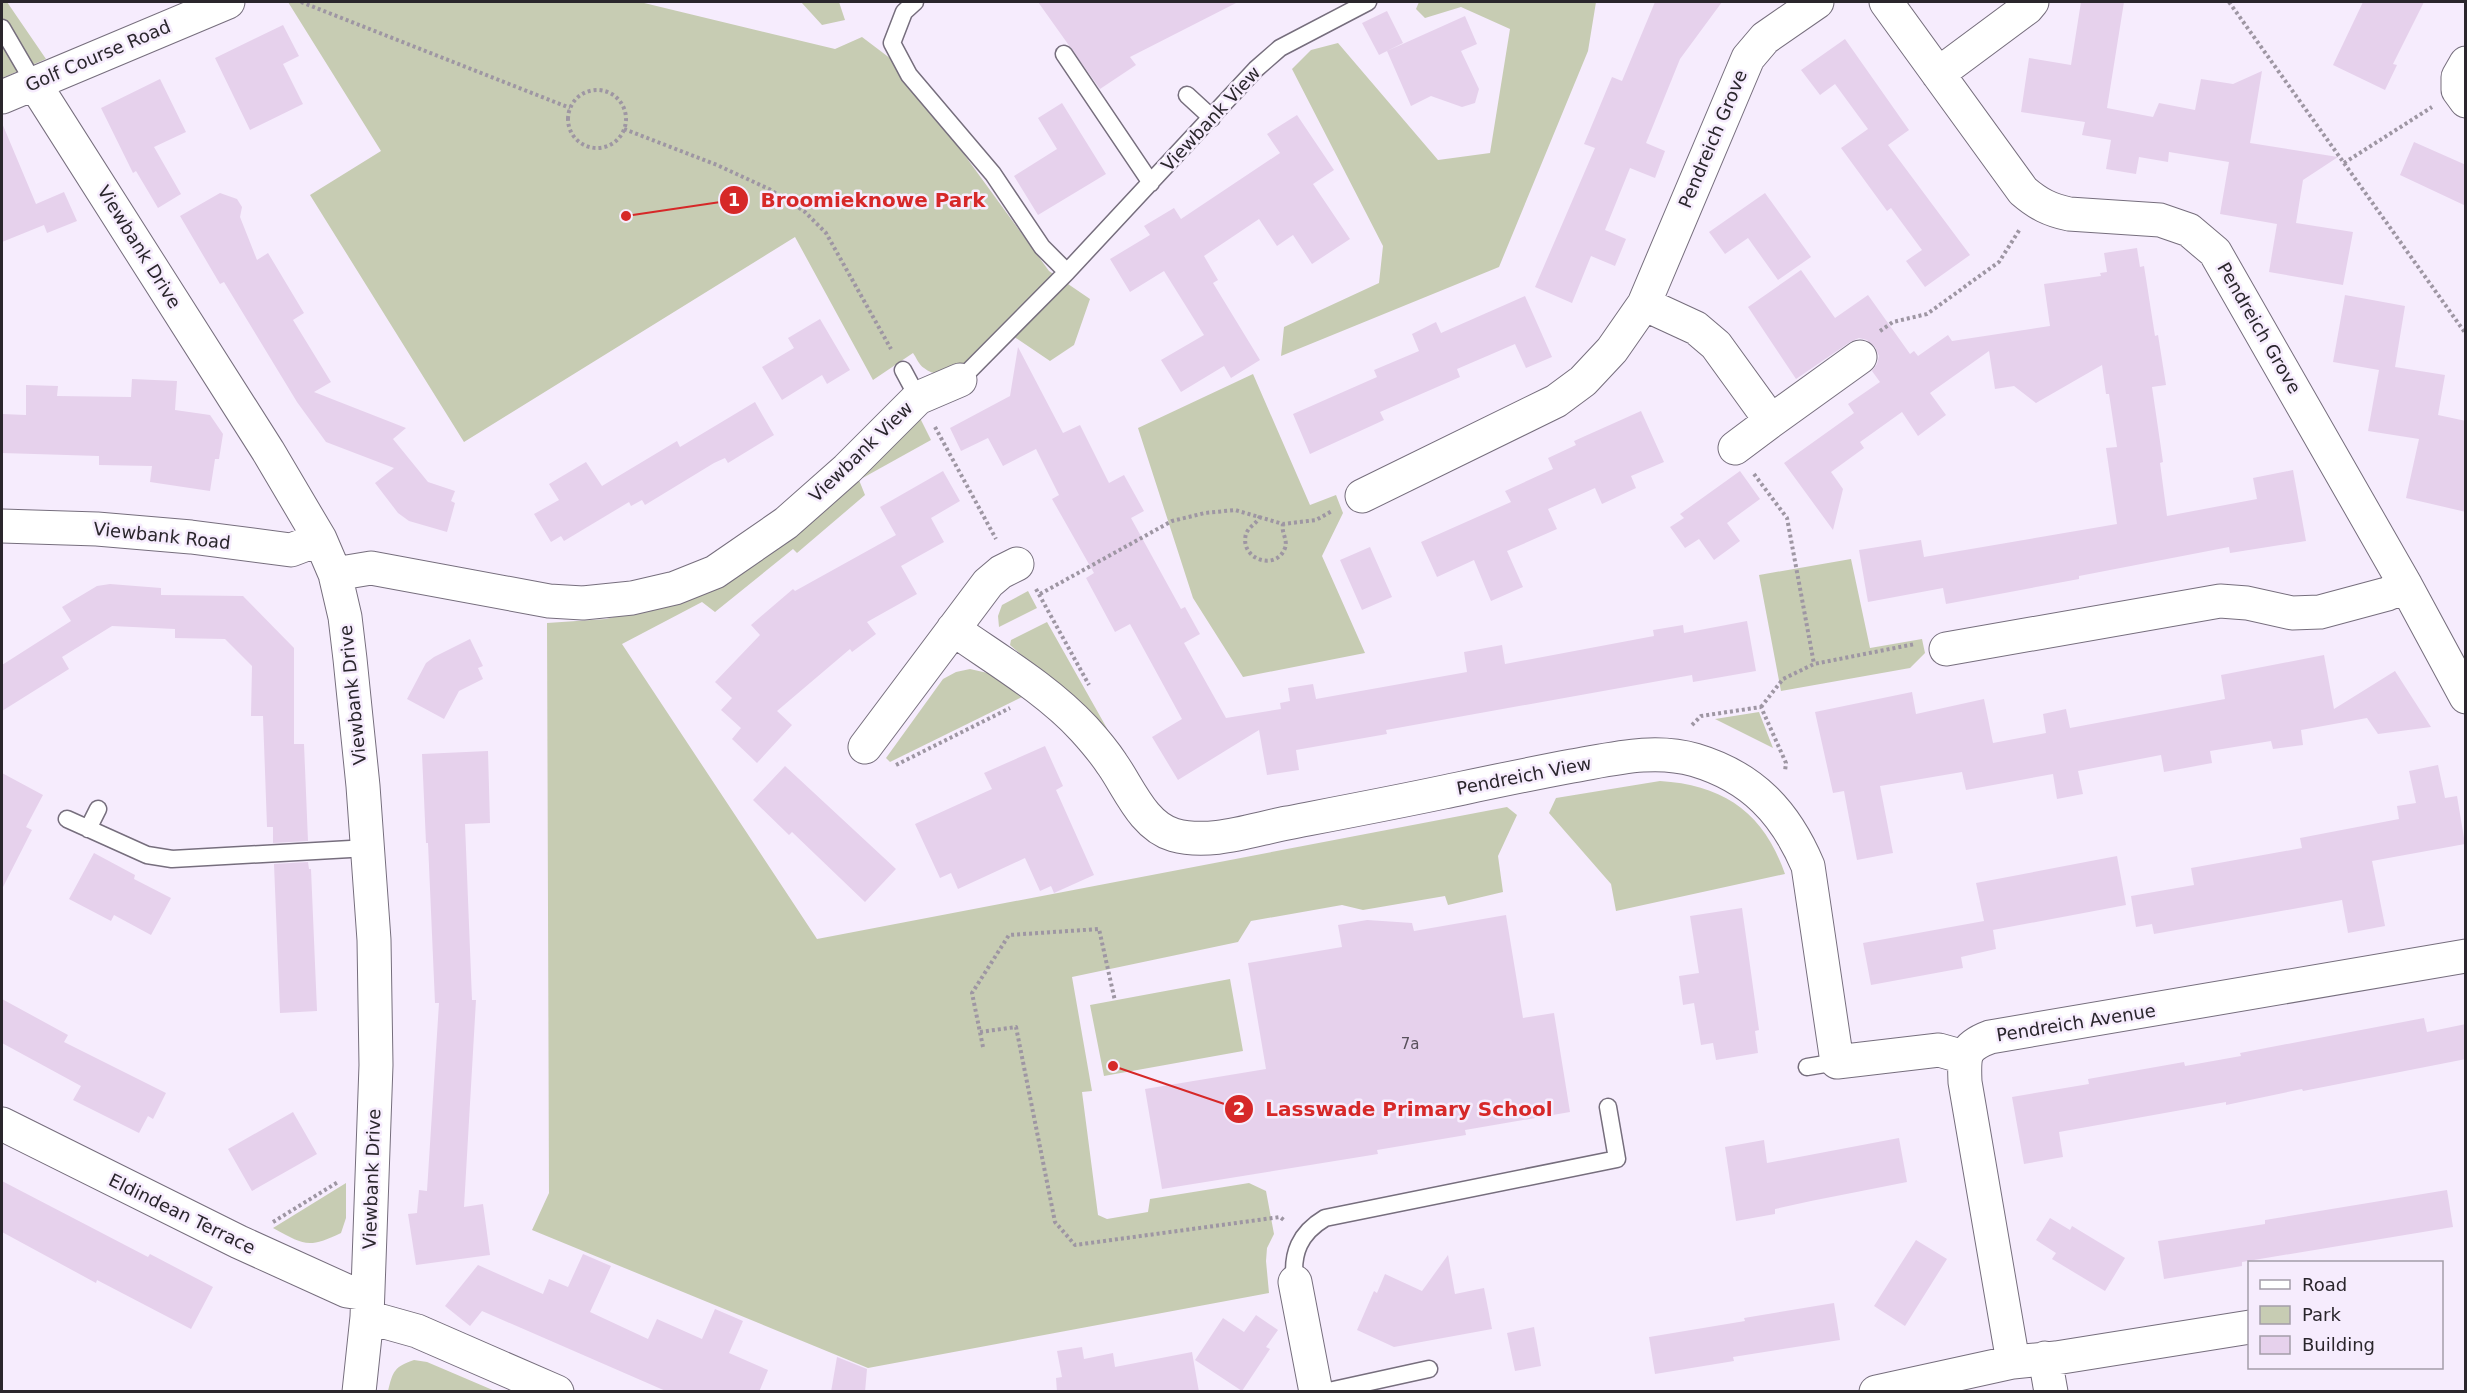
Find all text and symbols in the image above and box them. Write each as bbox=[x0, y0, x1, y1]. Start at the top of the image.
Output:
street label: Golf Course Road bbox=[22, 15, 174, 96]
street label: Viewbank View bbox=[1157, 62, 1265, 175]
street label: Pendreich Grove bbox=[1674, 67, 1751, 211]
callout: Broomieknowe Park bbox=[719, 181, 997, 219]
street label: Viewbank Drive bbox=[93, 182, 186, 312]
text: Broomieknowe Park bbox=[761, 188, 986, 212]
text: 1 bbox=[728, 189, 740, 210]
street label: Pendreich Grove bbox=[2213, 258, 2306, 397]
street label: Viewbank View bbox=[805, 397, 917, 506]
street label: Viewbank Road bbox=[92, 518, 232, 553]
street label: Viewbank Drive bbox=[335, 624, 370, 766]
street label: Pendreich View bbox=[1455, 752, 1593, 799]
street label: Pendreich Avenue bbox=[1995, 1000, 2157, 1045]
house number: 7a bbox=[1401, 1035, 1419, 1053]
callout: Lasswade Primary School bbox=[1224, 1090, 1565, 1128]
text: Lasswade Primary School bbox=[1265, 1097, 1553, 1121]
text: 2 bbox=[1233, 1098, 1245, 1119]
street label: Viewbank Drive bbox=[359, 1108, 384, 1250]
street label: Eldindean Terrace bbox=[106, 1169, 259, 1258]
legend bbox=[2248, 1261, 2443, 1369]
text: Road bbox=[2302, 1274, 2347, 1295]
text: Park bbox=[2302, 1304, 2341, 1325]
text: Building bbox=[2302, 1334, 2375, 1355]

